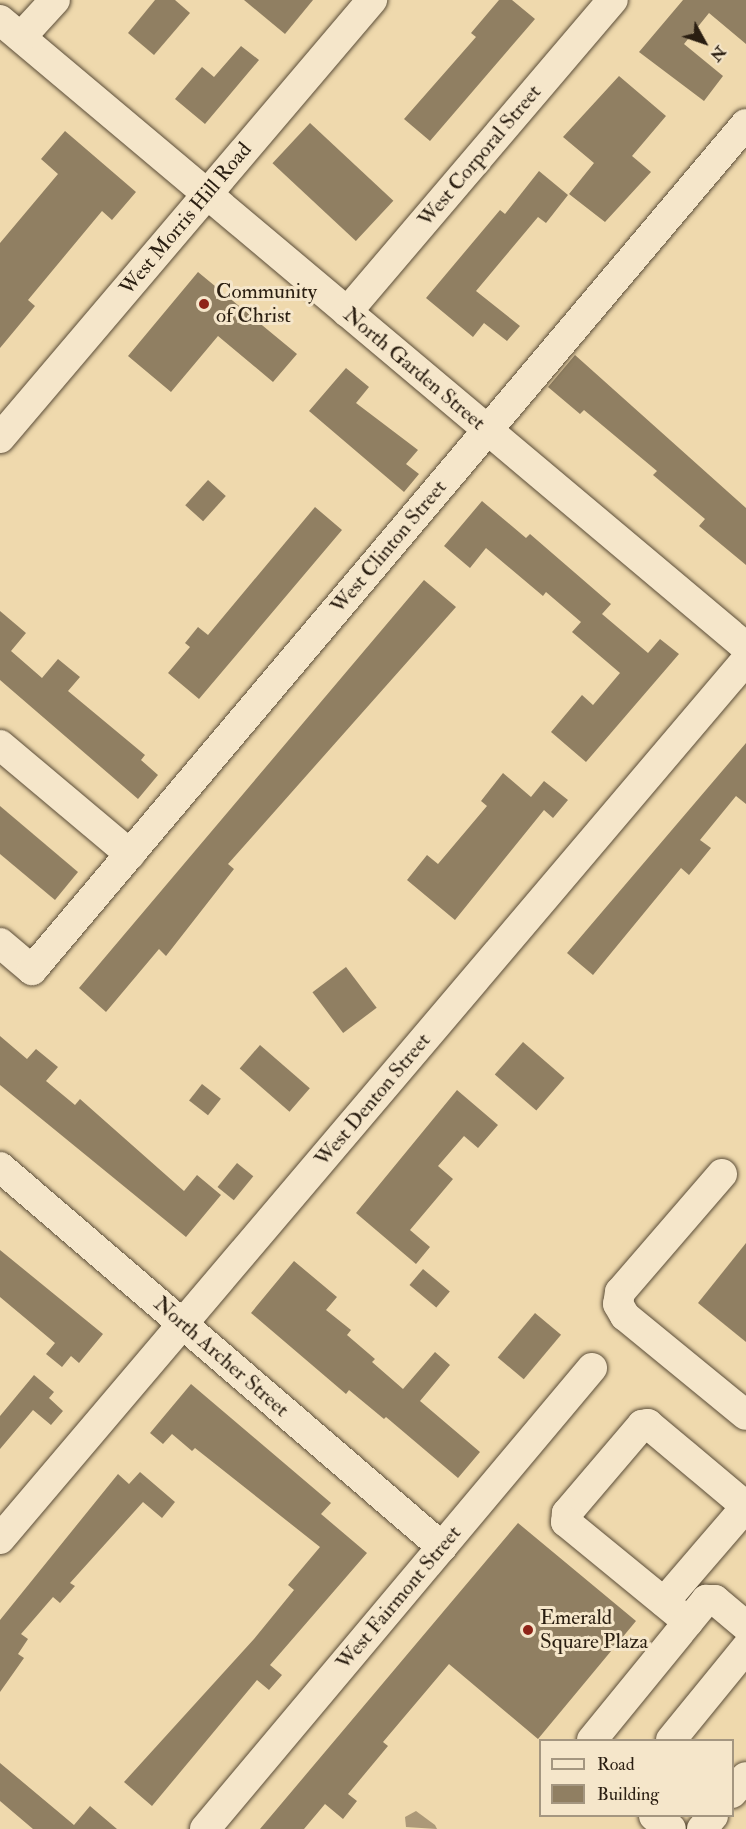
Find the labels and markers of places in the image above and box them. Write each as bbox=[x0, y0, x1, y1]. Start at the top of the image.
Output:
place label: Community of Christ bbox=[216, 279, 317, 329]
marker: Community of Christ bbox=[197, 297, 211, 311]
place label: Emerald Square Plaza bbox=[540, 1605, 648, 1655]
marker: Emerald Square Plaza bbox=[521, 1623, 535, 1637]

